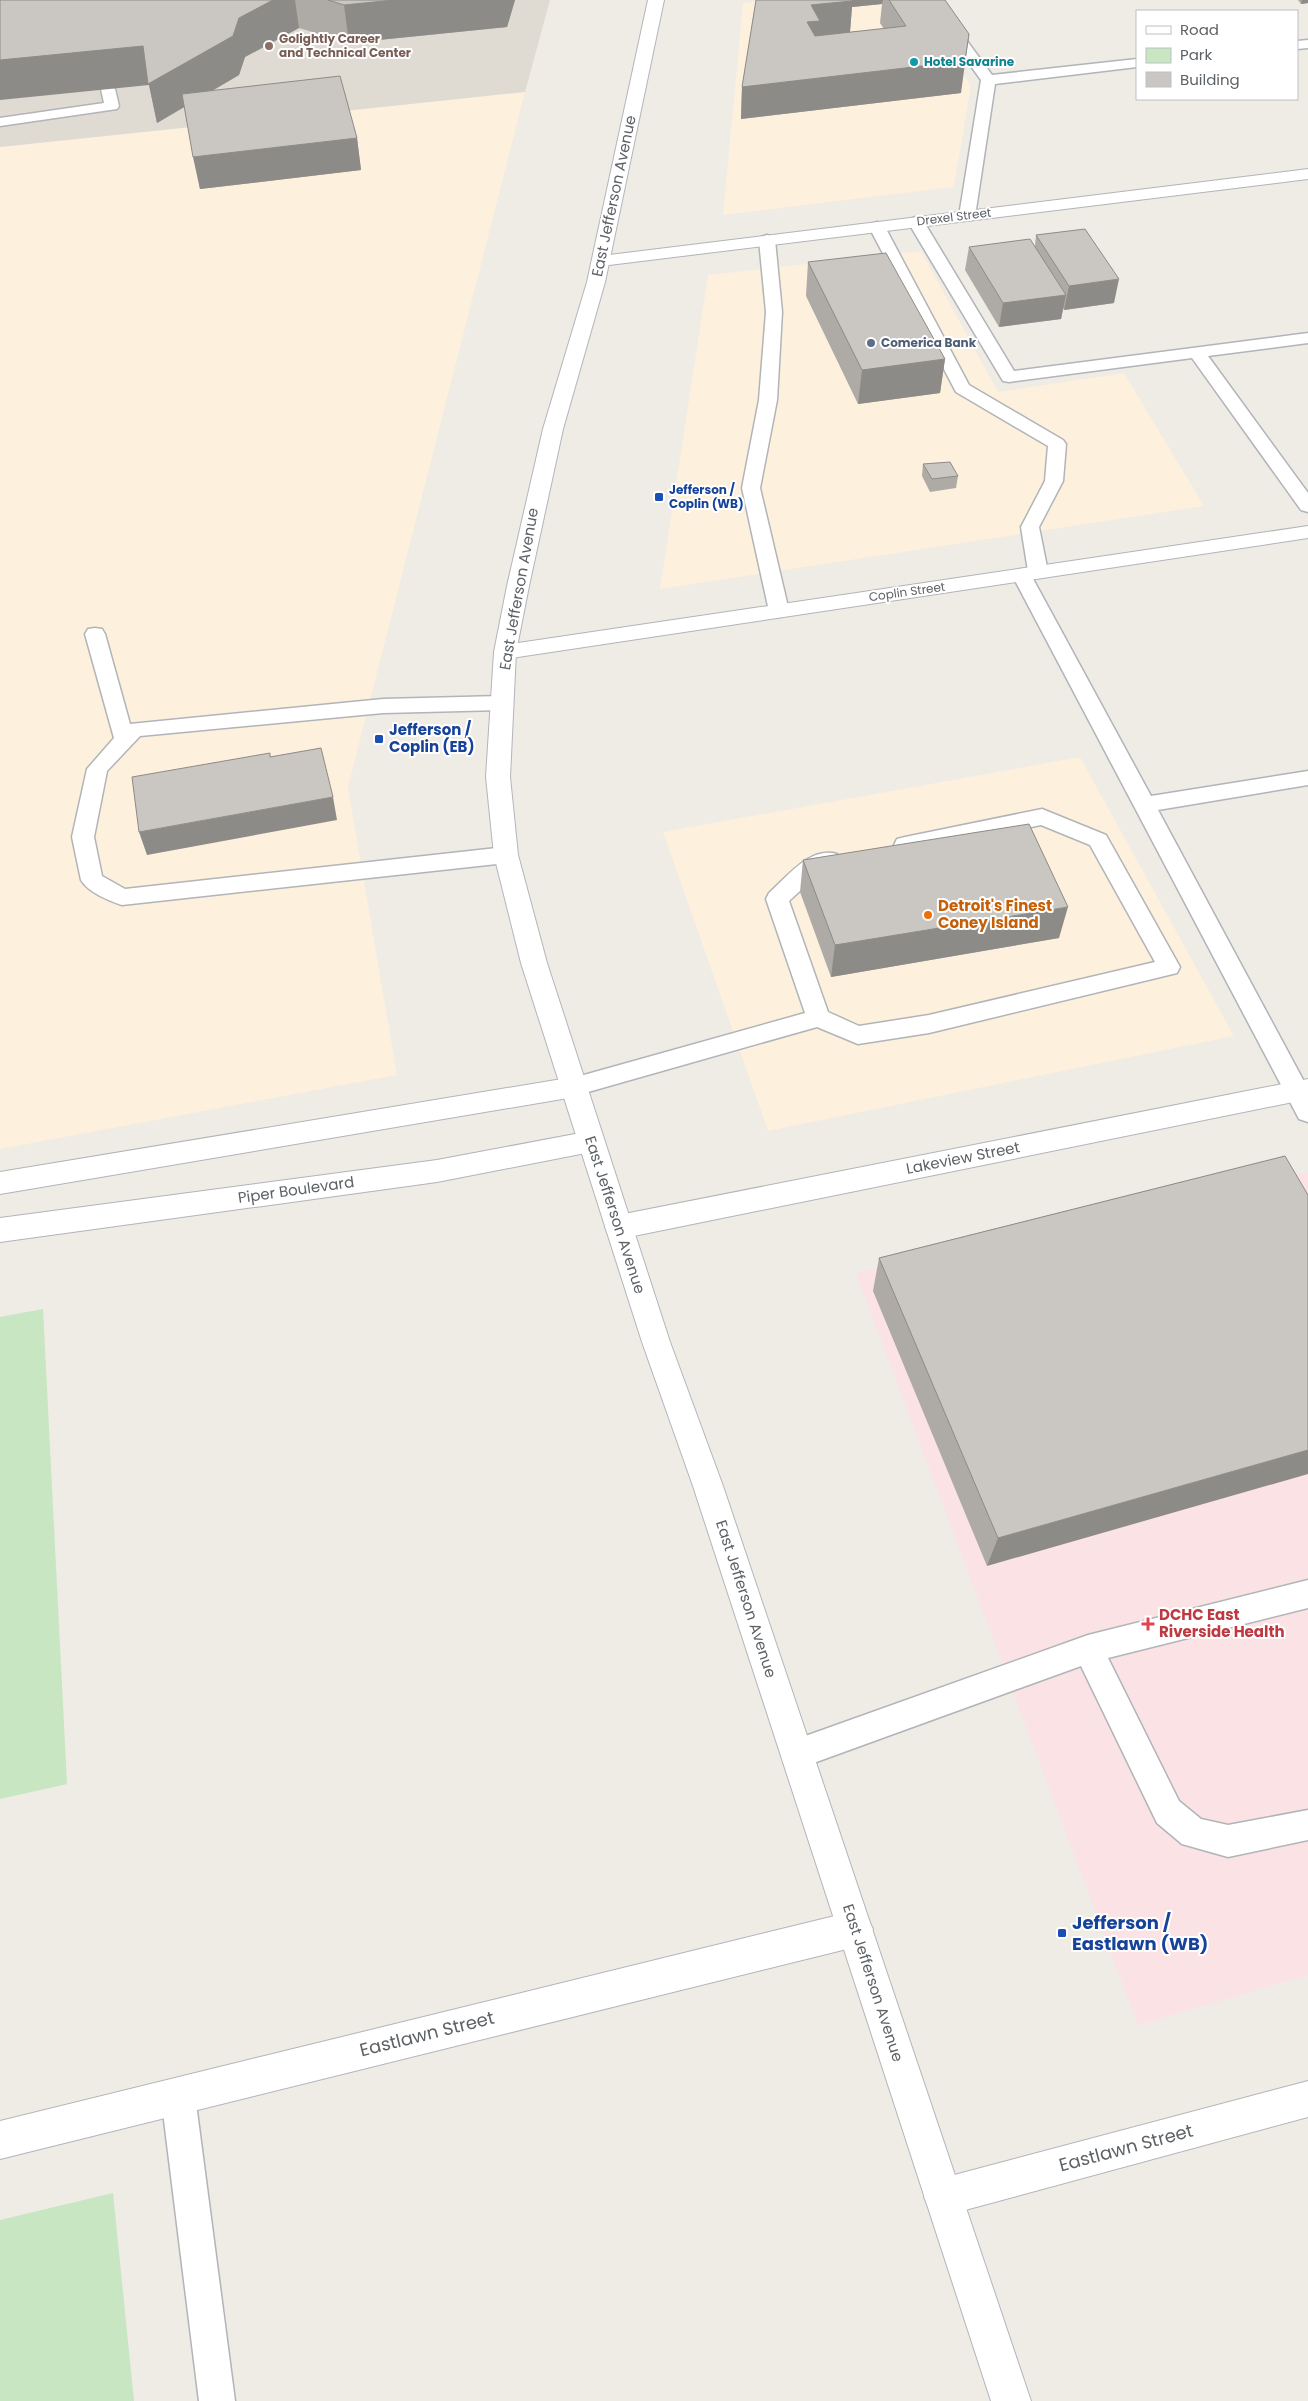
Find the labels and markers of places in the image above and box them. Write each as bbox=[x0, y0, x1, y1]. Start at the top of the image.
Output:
place label: Golightly Career and Technical Center bbox=[279, 30, 411, 61]
marker: Golightly Career and Technical Center bbox=[263, 40, 275, 52]
place label: Hotel Savarine bbox=[924, 53, 1015, 70]
marker: Hotel Savarine bbox=[908, 56, 920, 68]
place label: Comerica Bank bbox=[881, 334, 977, 351]
marker: Comerica Bank bbox=[865, 337, 877, 349]
place label: Jefferson / Coplin (WB) bbox=[669, 481, 744, 512]
marker: Jefferson / Coplin (WB) bbox=[653, 491, 665, 503]
place label: Jefferson / Coplin (EB) bbox=[389, 719, 475, 757]
marker: Jefferson / Coplin (EB) bbox=[373, 733, 385, 745]
place label: Detroit's Finest Coney Island bbox=[938, 895, 1052, 933]
marker: Detroit's Finest Coney Island bbox=[922, 909, 934, 921]
place label: DCHC East Riverside Health bbox=[1159, 1604, 1285, 1642]
marker: DCHC East Riverside Health bbox=[1141, 1617, 1155, 1631]
place label: Jefferson / Eastlawn (WB) bbox=[1072, 1910, 1208, 1956]
marker: Jefferson / Eastlawn (WB) bbox=[1056, 1927, 1068, 1939]

